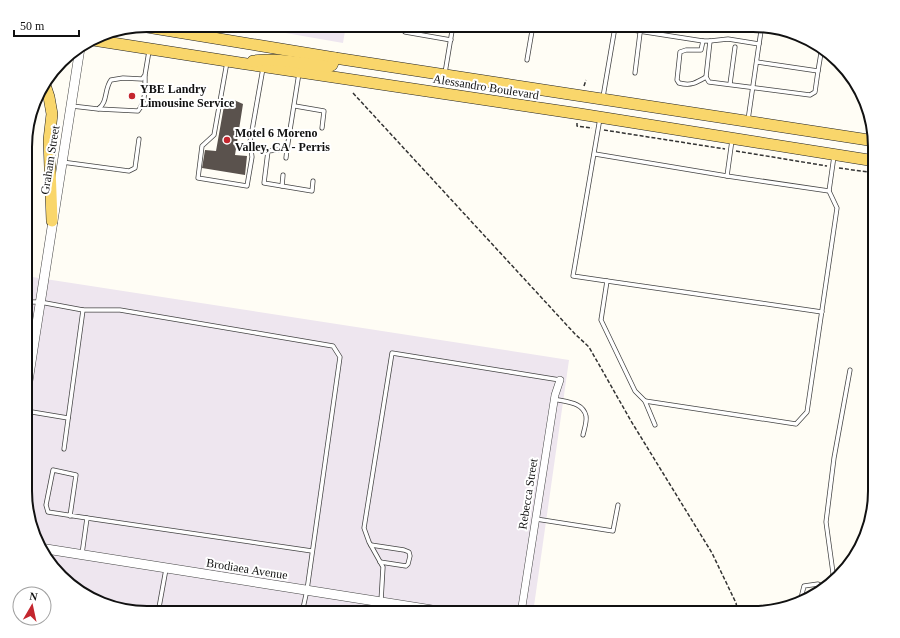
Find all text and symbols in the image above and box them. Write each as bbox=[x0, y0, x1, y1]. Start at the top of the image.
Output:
scale bar bbox=[14, 12, 79, 38]
text: 50 m bbox=[20, 19, 45, 33]
street label: Alessandro Boulevard bbox=[432, 72, 540, 102]
place label: YBE Landry Limousine Service bbox=[140, 82, 235, 110]
marker: YBE Landry Limousine Service bbox=[127, 91, 137, 101]
street label: Graham Street bbox=[38, 124, 62, 195]
place label: Motel 6 Moreno Valley, CA - Perris bbox=[235, 126, 330, 154]
marker: Motel 6 Moreno Valley, CA - Perris bbox=[222, 135, 232, 145]
street label: Rebecca Street bbox=[515, 457, 541, 530]
street label: Brodiaea Avenue bbox=[205, 556, 289, 582]
north arrow bbox=[12, 586, 52, 626]
text: N bbox=[29, 590, 38, 603]

